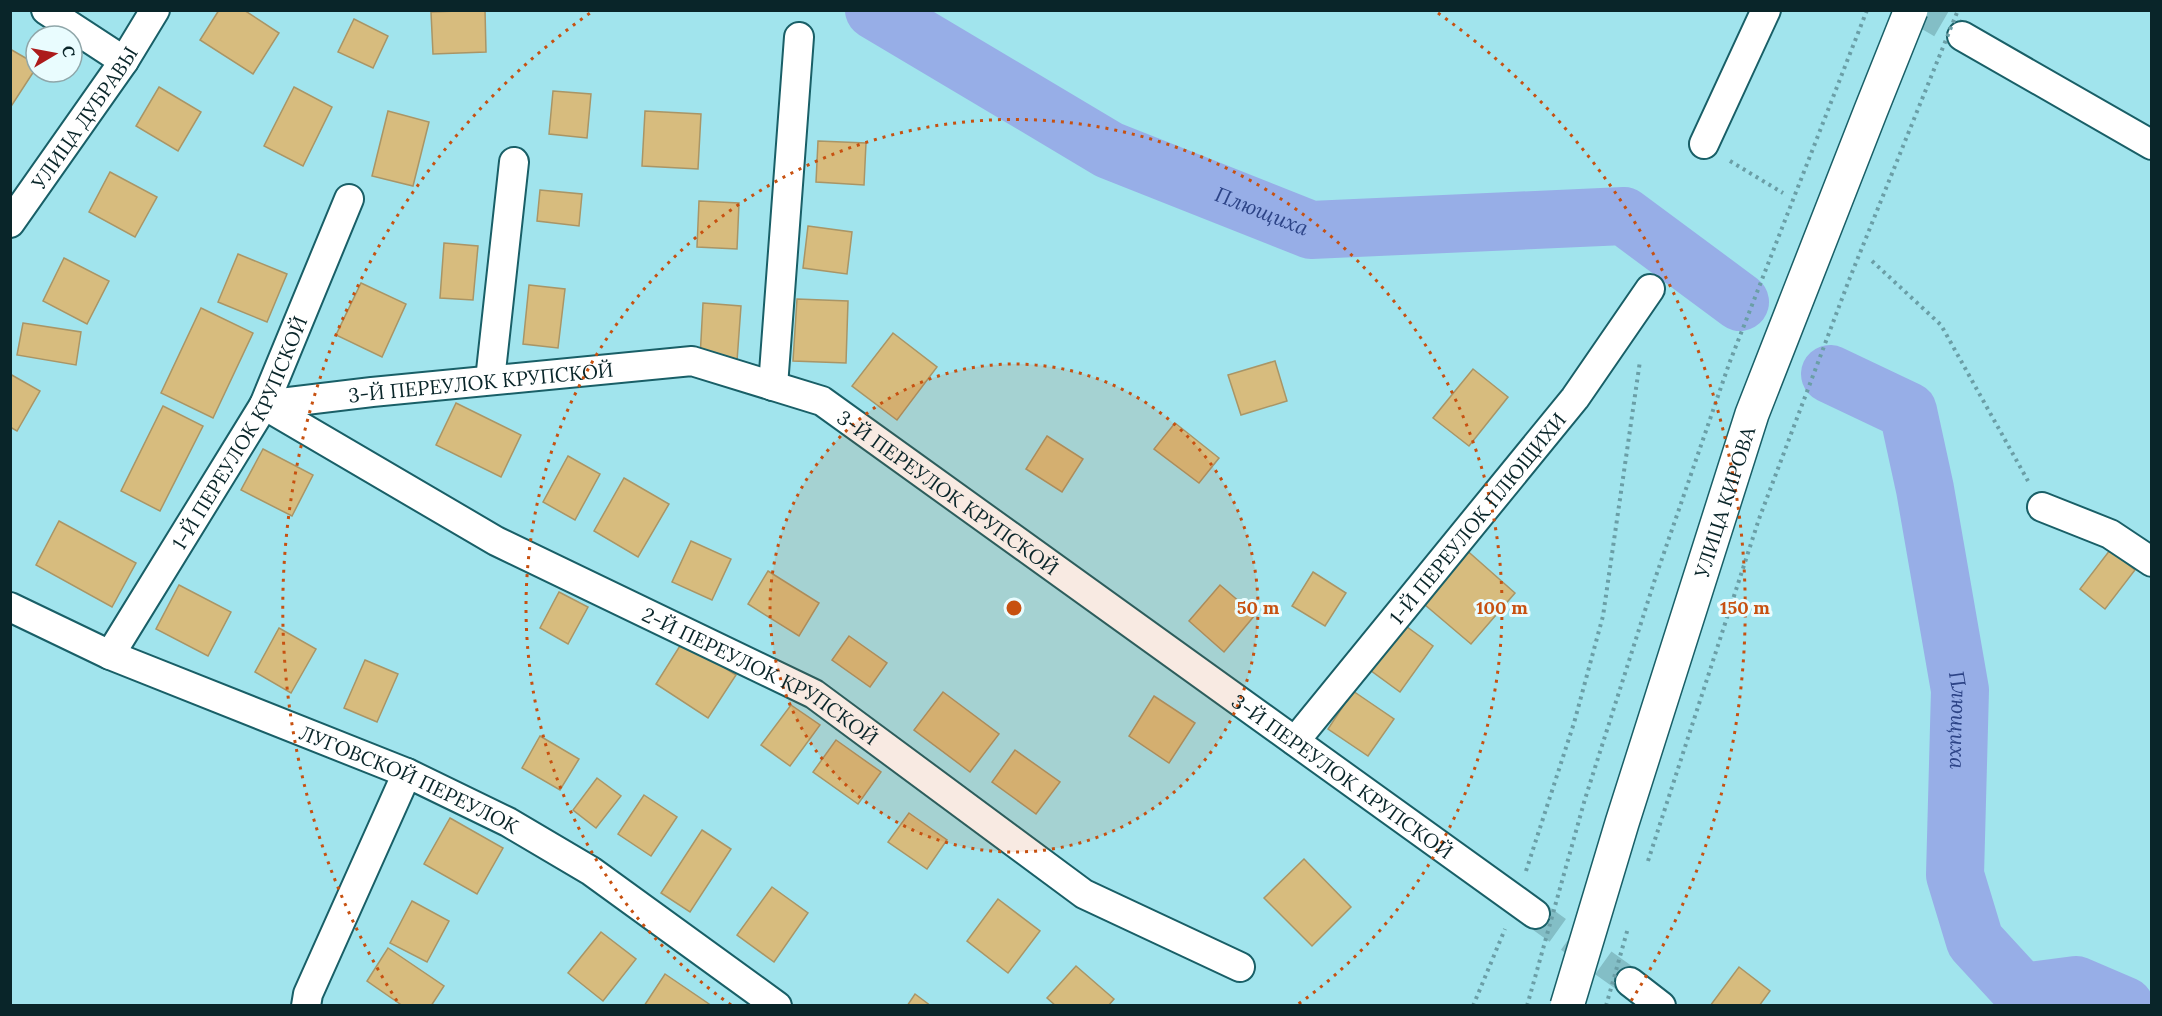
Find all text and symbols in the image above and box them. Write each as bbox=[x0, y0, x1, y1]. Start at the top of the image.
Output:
north arrow bbox=[24, 24, 84, 84]
street label: УЛИЦА ДУБРАВЫ bbox=[25, 42, 143, 194]
text: С bbox=[58, 44, 80, 59]
water label: Плющиха bbox=[1211, 180, 1313, 241]
street label: 1-Й ПЕРЕУЛОК КРУПСКОЙ bbox=[166, 312, 312, 554]
street label: 3-Й ПЕРЕУЛОК КРУПСКОЙ bbox=[347, 356, 614, 407]
street label: 3-Й ПЕРЕУЛОК КРУПСКОЙ bbox=[833, 404, 1064, 580]
street label: 1-Й ПЕРЕУЛОК ПЛЮЩИХИ bbox=[1383, 407, 1571, 629]
street label: УЛИЦА КИРОВА bbox=[1688, 423, 1760, 582]
text: 50 m bbox=[1237, 596, 1280, 619]
text: 100 m bbox=[1476, 596, 1528, 619]
text: 150 m bbox=[1720, 596, 1770, 619]
centre of rings bbox=[1004, 598, 1024, 618]
street label: 2-Й ПЕРЕУЛОК КРУПСКОЙ bbox=[639, 601, 883, 750]
water label: Плющиха bbox=[1943, 669, 1974, 770]
street label: 3-Й ПЕРЕУЛОК КРУПСКОЙ bbox=[1227, 688, 1458, 864]
street label: ЛУГОВСКОЙ ПЕРЕУЛОК bbox=[296, 719, 524, 838]

